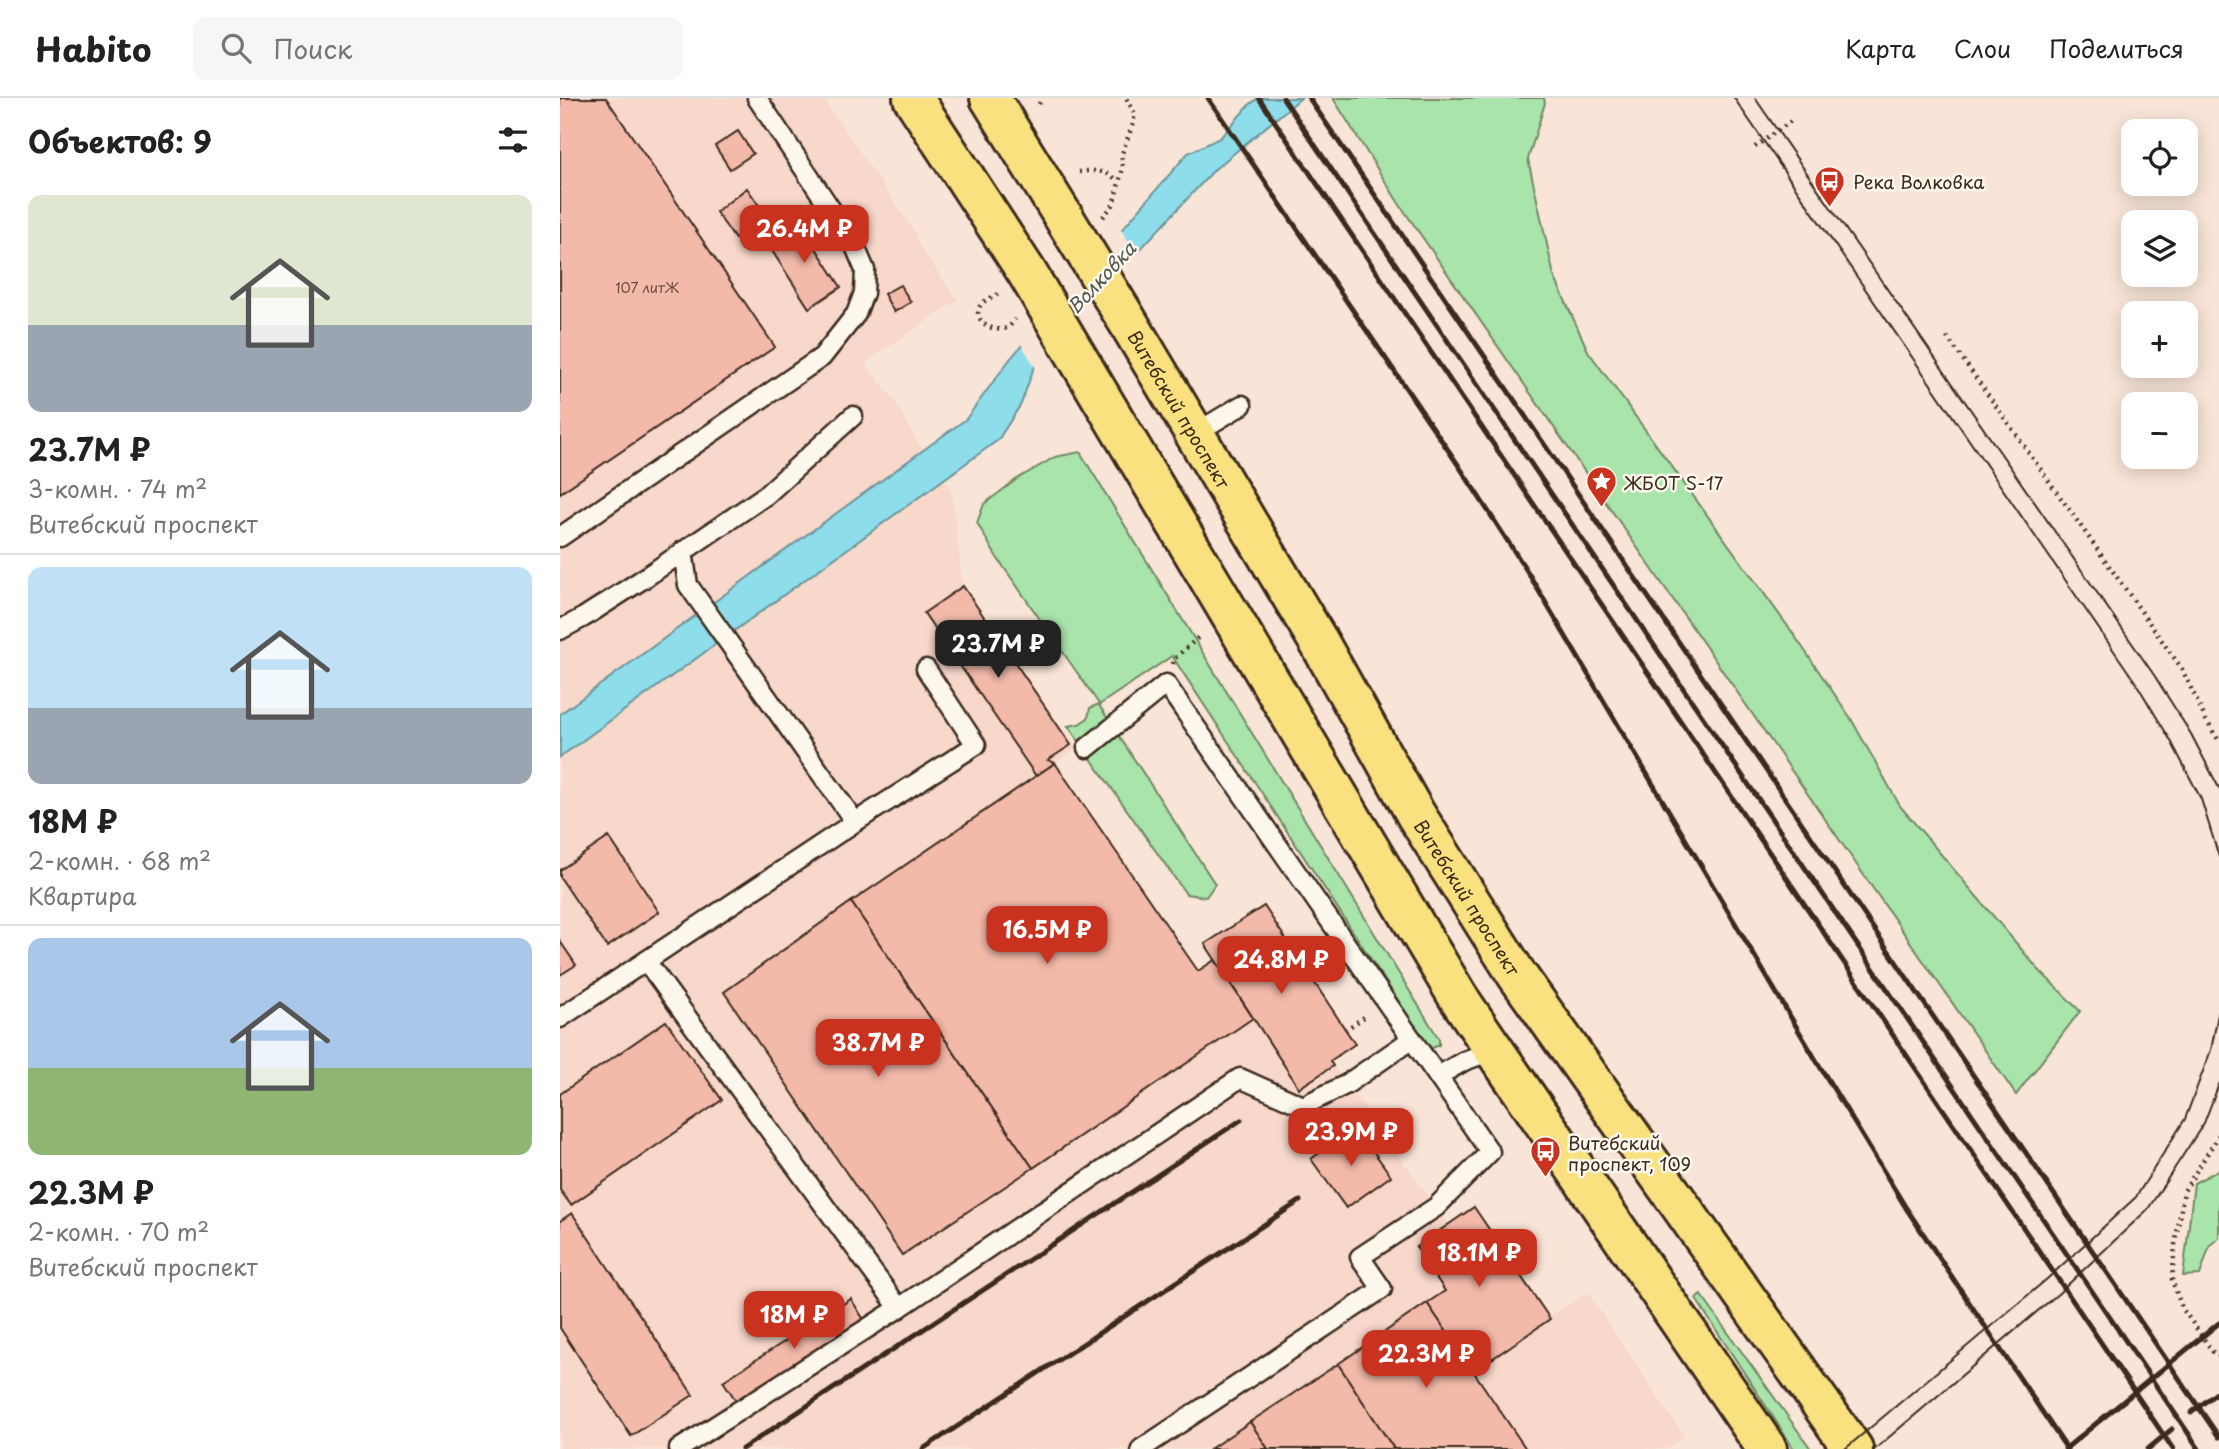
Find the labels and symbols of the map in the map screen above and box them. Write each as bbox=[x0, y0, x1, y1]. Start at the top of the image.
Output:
bus stop icon: Река Волковка bbox=[1813, 164, 1847, 208]
place label: Река Волковка bbox=[1853, 168, 1985, 195]
pin: 26.4M ₽ bbox=[739, 206, 869, 265]
water label: Волковка bbox=[1060, 234, 1143, 319]
house number: 107 литЖ bbox=[615, 277, 679, 298]
street label: Витебский проспект bbox=[1122, 325, 1238, 493]
place icon: ЖБОТ S-17 bbox=[1584, 465, 1618, 509]
place label: ЖБОТ S-17 bbox=[1623, 469, 1724, 496]
pin: 23.7M ₽ bbox=[933, 620, 1063, 680]
street label: Витебский проспект bbox=[1408, 814, 1527, 981]
pin: 16.5M ₽ bbox=[982, 906, 1112, 966]
pin: 24.8M ₽ bbox=[1216, 936, 1346, 996]
pin: 38.7M ₽ bbox=[813, 1020, 943, 1079]
pin: 23.9M ₽ bbox=[1286, 1108, 1416, 1168]
place label: Витебский проспект, 109 bbox=[1568, 1129, 1691, 1177]
bus stop icon: Витебский проспект, 109 bbox=[1528, 1135, 1562, 1179]
pin: 18.1M ₽ bbox=[1414, 1230, 1544, 1289]
pin: 18M ₽ bbox=[745, 1292, 843, 1351]
pin: 22.3M ₽ bbox=[1361, 1330, 1491, 1390]

